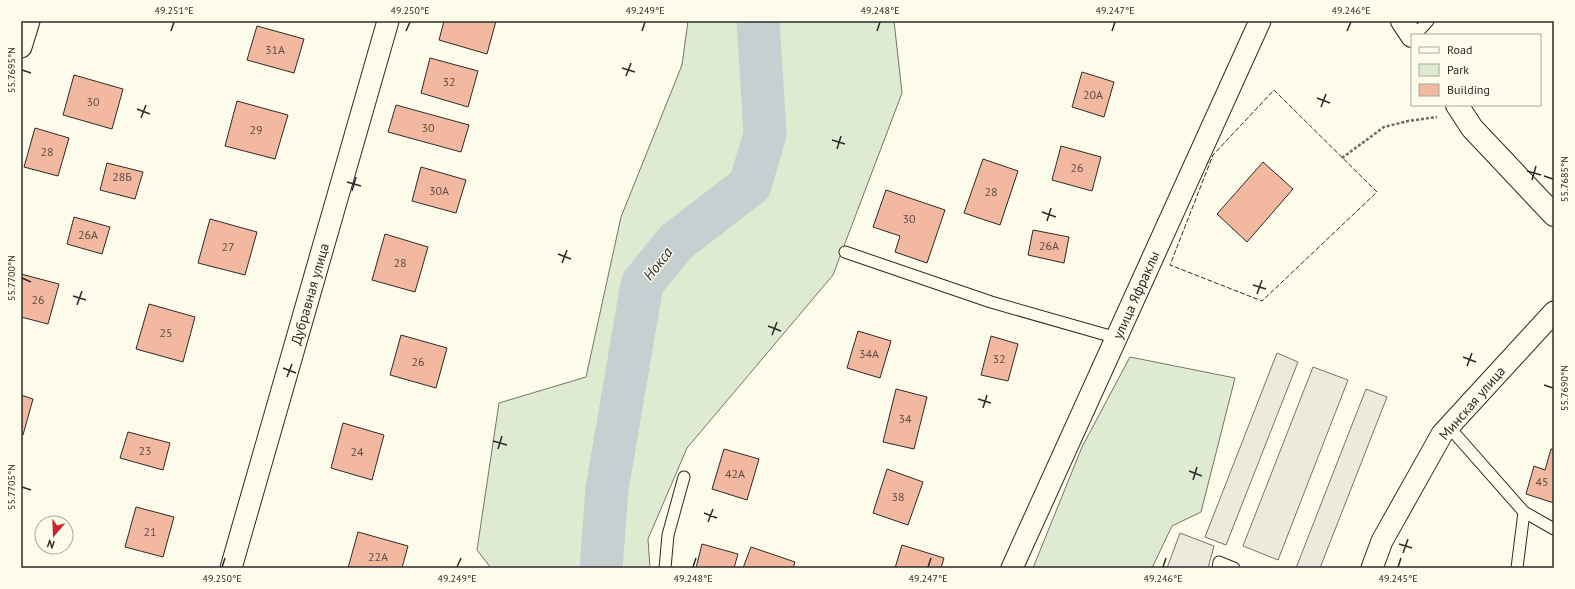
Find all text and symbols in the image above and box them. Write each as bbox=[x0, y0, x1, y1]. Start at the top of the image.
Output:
text: 49.251°E bbox=[155, 4, 194, 17]
text: 49.250°E bbox=[391, 4, 430, 17]
text: 49.249°E bbox=[626, 4, 665, 17]
text: 49.248°E bbox=[861, 4, 900, 17]
text: 49.247°E bbox=[1096, 4, 1135, 17]
text: 49.246°E bbox=[1332, 4, 1371, 17]
legend bbox=[1411, 34, 1541, 106]
house number: 31А bbox=[265, 42, 285, 57]
text: Road bbox=[1447, 42, 1472, 57]
text: 55.7695°N bbox=[5, 47, 18, 93]
text: Park bbox=[1447, 62, 1469, 77]
house number: 32 bbox=[442, 74, 456, 89]
text: Building bbox=[1447, 82, 1490, 97]
house number: 20А bbox=[1083, 87, 1103, 102]
house number: 30 bbox=[86, 94, 100, 109]
house number: 30 bbox=[421, 120, 435, 135]
house number: 29 bbox=[249, 122, 263, 137]
house number: 28 bbox=[40, 144, 54, 159]
text: 55.7685°N bbox=[1558, 156, 1571, 202]
house number: 26 bbox=[1070, 160, 1084, 175]
house number: 28Б bbox=[112, 169, 132, 184]
house number: 30А bbox=[429, 183, 449, 198]
house number: 28 bbox=[984, 184, 998, 199]
house number: 30 bbox=[902, 211, 916, 226]
house number: 26А bbox=[78, 227, 98, 242]
house number: 26А bbox=[1039, 238, 1059, 253]
house number: 27 bbox=[221, 239, 235, 254]
street label: Дубравная улица bbox=[287, 241, 333, 347]
water label: Нокса bbox=[639, 243, 677, 284]
street label: улица Яфраклы bbox=[1109, 248, 1163, 342]
text: 55.7700°N bbox=[5, 255, 18, 301]
house number: 28 bbox=[393, 255, 407, 270]
house number: 26 bbox=[31, 292, 45, 307]
house number: 25 bbox=[159, 325, 173, 340]
house number: 34А bbox=[859, 346, 879, 361]
house number: 32 bbox=[992, 351, 1006, 366]
house number: 26 bbox=[411, 354, 425, 369]
street label: Минская улица bbox=[1435, 362, 1509, 444]
text: 55.7690°N bbox=[1558, 365, 1571, 411]
house number: 34 bbox=[898, 411, 912, 426]
house number: 23 bbox=[138, 443, 152, 458]
house number: 24 bbox=[350, 444, 364, 459]
text: 55.7705°N bbox=[5, 464, 18, 510]
house number: 42А bbox=[725, 466, 745, 481]
house number: 45 bbox=[1535, 474, 1549, 489]
house number: 38 bbox=[891, 489, 905, 504]
north arrow bbox=[34, 515, 74, 555]
house number: 21 bbox=[143, 524, 157, 539]
text: N bbox=[45, 537, 56, 552]
house number: 22А bbox=[368, 549, 388, 564]
text: 49.250°E bbox=[203, 572, 242, 585]
text: 49.249°E bbox=[438, 572, 477, 585]
text: 49.248°E bbox=[674, 572, 713, 585]
text: 49.247°E bbox=[909, 572, 948, 585]
text: 49.246°E bbox=[1144, 572, 1183, 585]
text: 49.245°E bbox=[1379, 572, 1418, 585]

